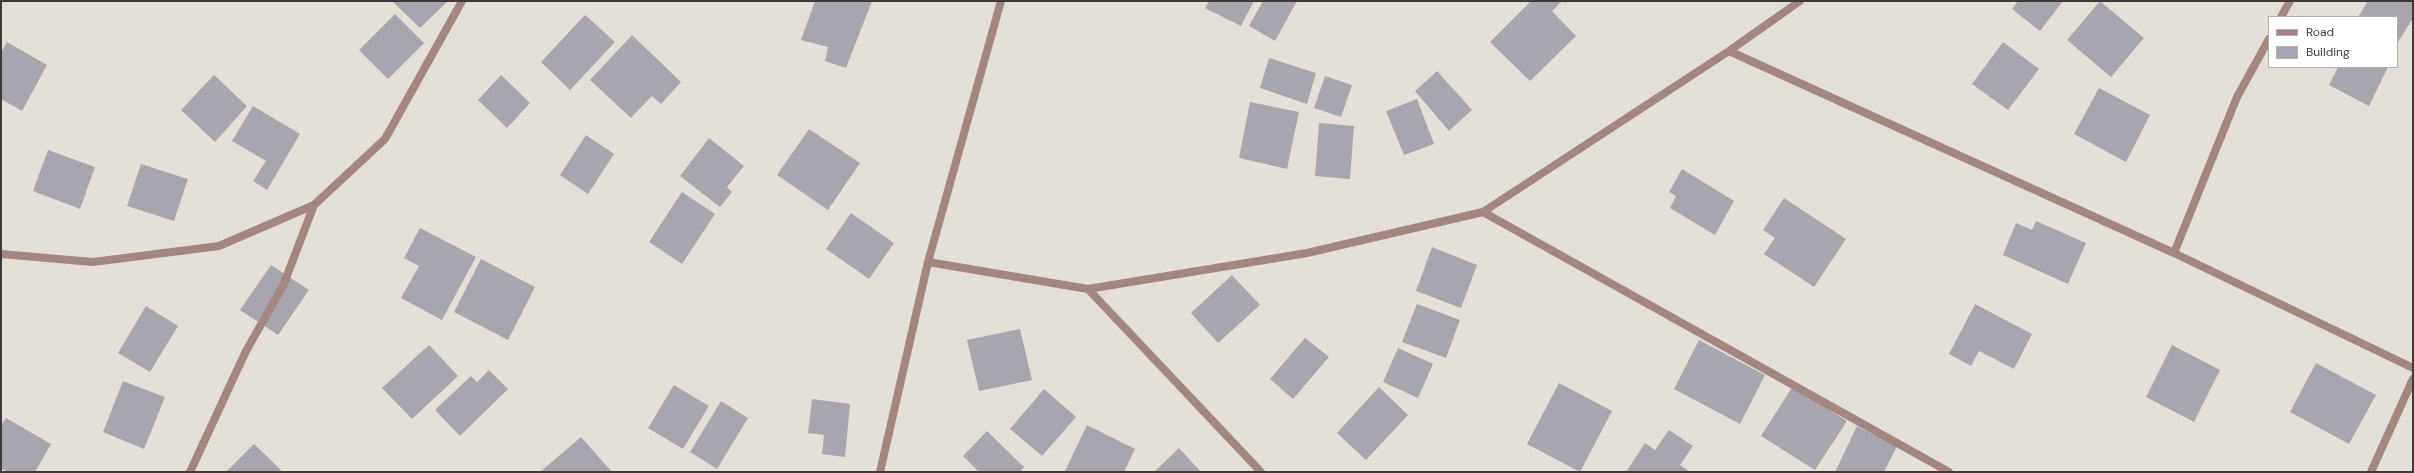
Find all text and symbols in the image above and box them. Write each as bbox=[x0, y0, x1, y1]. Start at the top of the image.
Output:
legend bbox=[2268, 16, 2398, 68]
text: Road bbox=[2306, 24, 2334, 40]
text: Building bbox=[2306, 44, 2350, 60]

